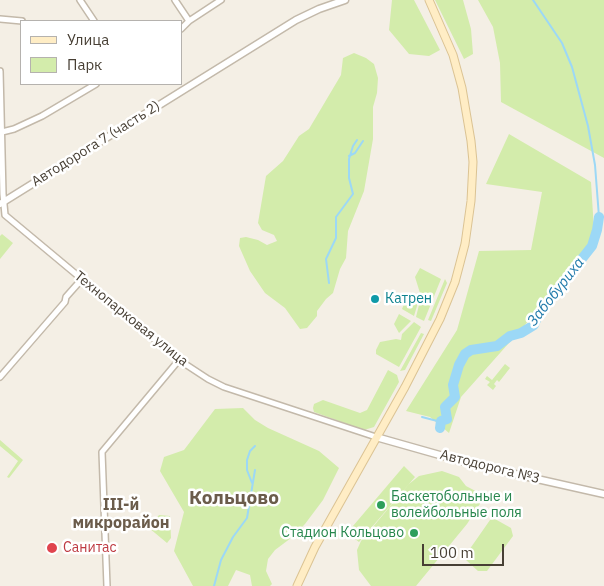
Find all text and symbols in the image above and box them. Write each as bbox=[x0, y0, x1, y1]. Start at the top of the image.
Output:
legend bbox=[20, 20, 182, 85]
text: Улица bbox=[67, 30, 109, 49]
text: Парк bbox=[67, 55, 102, 74]
street label: Автодорога 7 (часть 2) bbox=[29, 98, 163, 190]
water label: Забобуриха bbox=[524, 254, 588, 330]
street label: Технопарковая улица bbox=[71, 268, 191, 370]
place label: Катрен bbox=[385, 291, 432, 307]
marker: Катрен bbox=[369, 293, 381, 305]
street label: Автодорога №3 bbox=[438, 446, 542, 488]
district label: Кольцово bbox=[189, 488, 279, 510]
place label: Баскетобольные и волейбольные поля bbox=[391, 489, 522, 522]
district label: III-й микрорайон bbox=[72, 495, 170, 533]
marker: Баскетобольные и волейбольные поля bbox=[375, 499, 387, 511]
place label: Стадион Кольцово bbox=[281, 525, 404, 541]
marker: Стадион Кольцово bbox=[408, 527, 420, 539]
scale bar bbox=[424, 534, 506, 566]
place label: Санитас bbox=[63, 540, 117, 556]
marker: Санитас bbox=[45, 541, 59, 555]
text: 100 m bbox=[430, 543, 474, 562]

